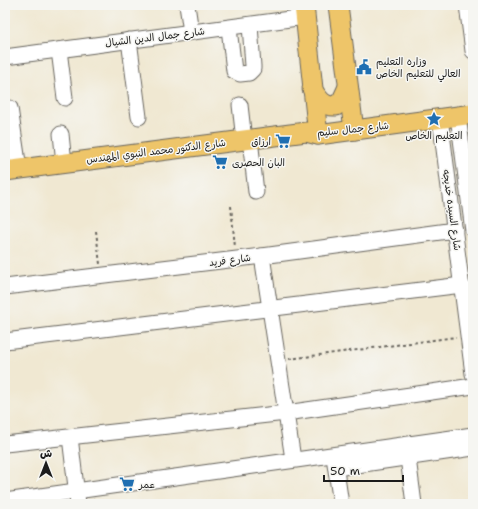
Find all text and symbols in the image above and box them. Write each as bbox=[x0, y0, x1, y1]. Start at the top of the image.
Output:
street label: شارع جمال الدين الشيال bbox=[104, 24, 206, 51]
place label: وزاره التعليم العالي للتعليم الخاص bbox=[376, 55, 461, 83]
public building icon: وزاره التعليم العالي للتعليم الخاص bbox=[355, 58, 373, 76]
place icon: التعليم الخاص bbox=[425, 110, 443, 128]
street label: شارع جمال سليم bbox=[316, 119, 390, 140]
place label: التعليم الخاص bbox=[405, 129, 463, 143]
supermarket icon: ارزاق bbox=[274, 132, 292, 150]
place label: ارزاق bbox=[251, 135, 271, 148]
street label: شارع الدكتور محمد النبوي المهندس bbox=[85, 136, 227, 168]
supermarket icon: البان الحصرى bbox=[211, 153, 229, 171]
place label: البان الحصرى bbox=[232, 156, 285, 169]
street label: شارع السيده خديجه bbox=[439, 169, 464, 252]
street label: شارع فريد bbox=[208, 251, 252, 270]
north arrow bbox=[26, 443, 66, 483]
text: ش bbox=[40, 446, 52, 461]
scale bar bbox=[324, 457, 403, 483]
text: 50 m bbox=[330, 463, 360, 479]
supermarket icon: عمر bbox=[118, 475, 136, 493]
place label: عمر bbox=[138, 478, 155, 491]

